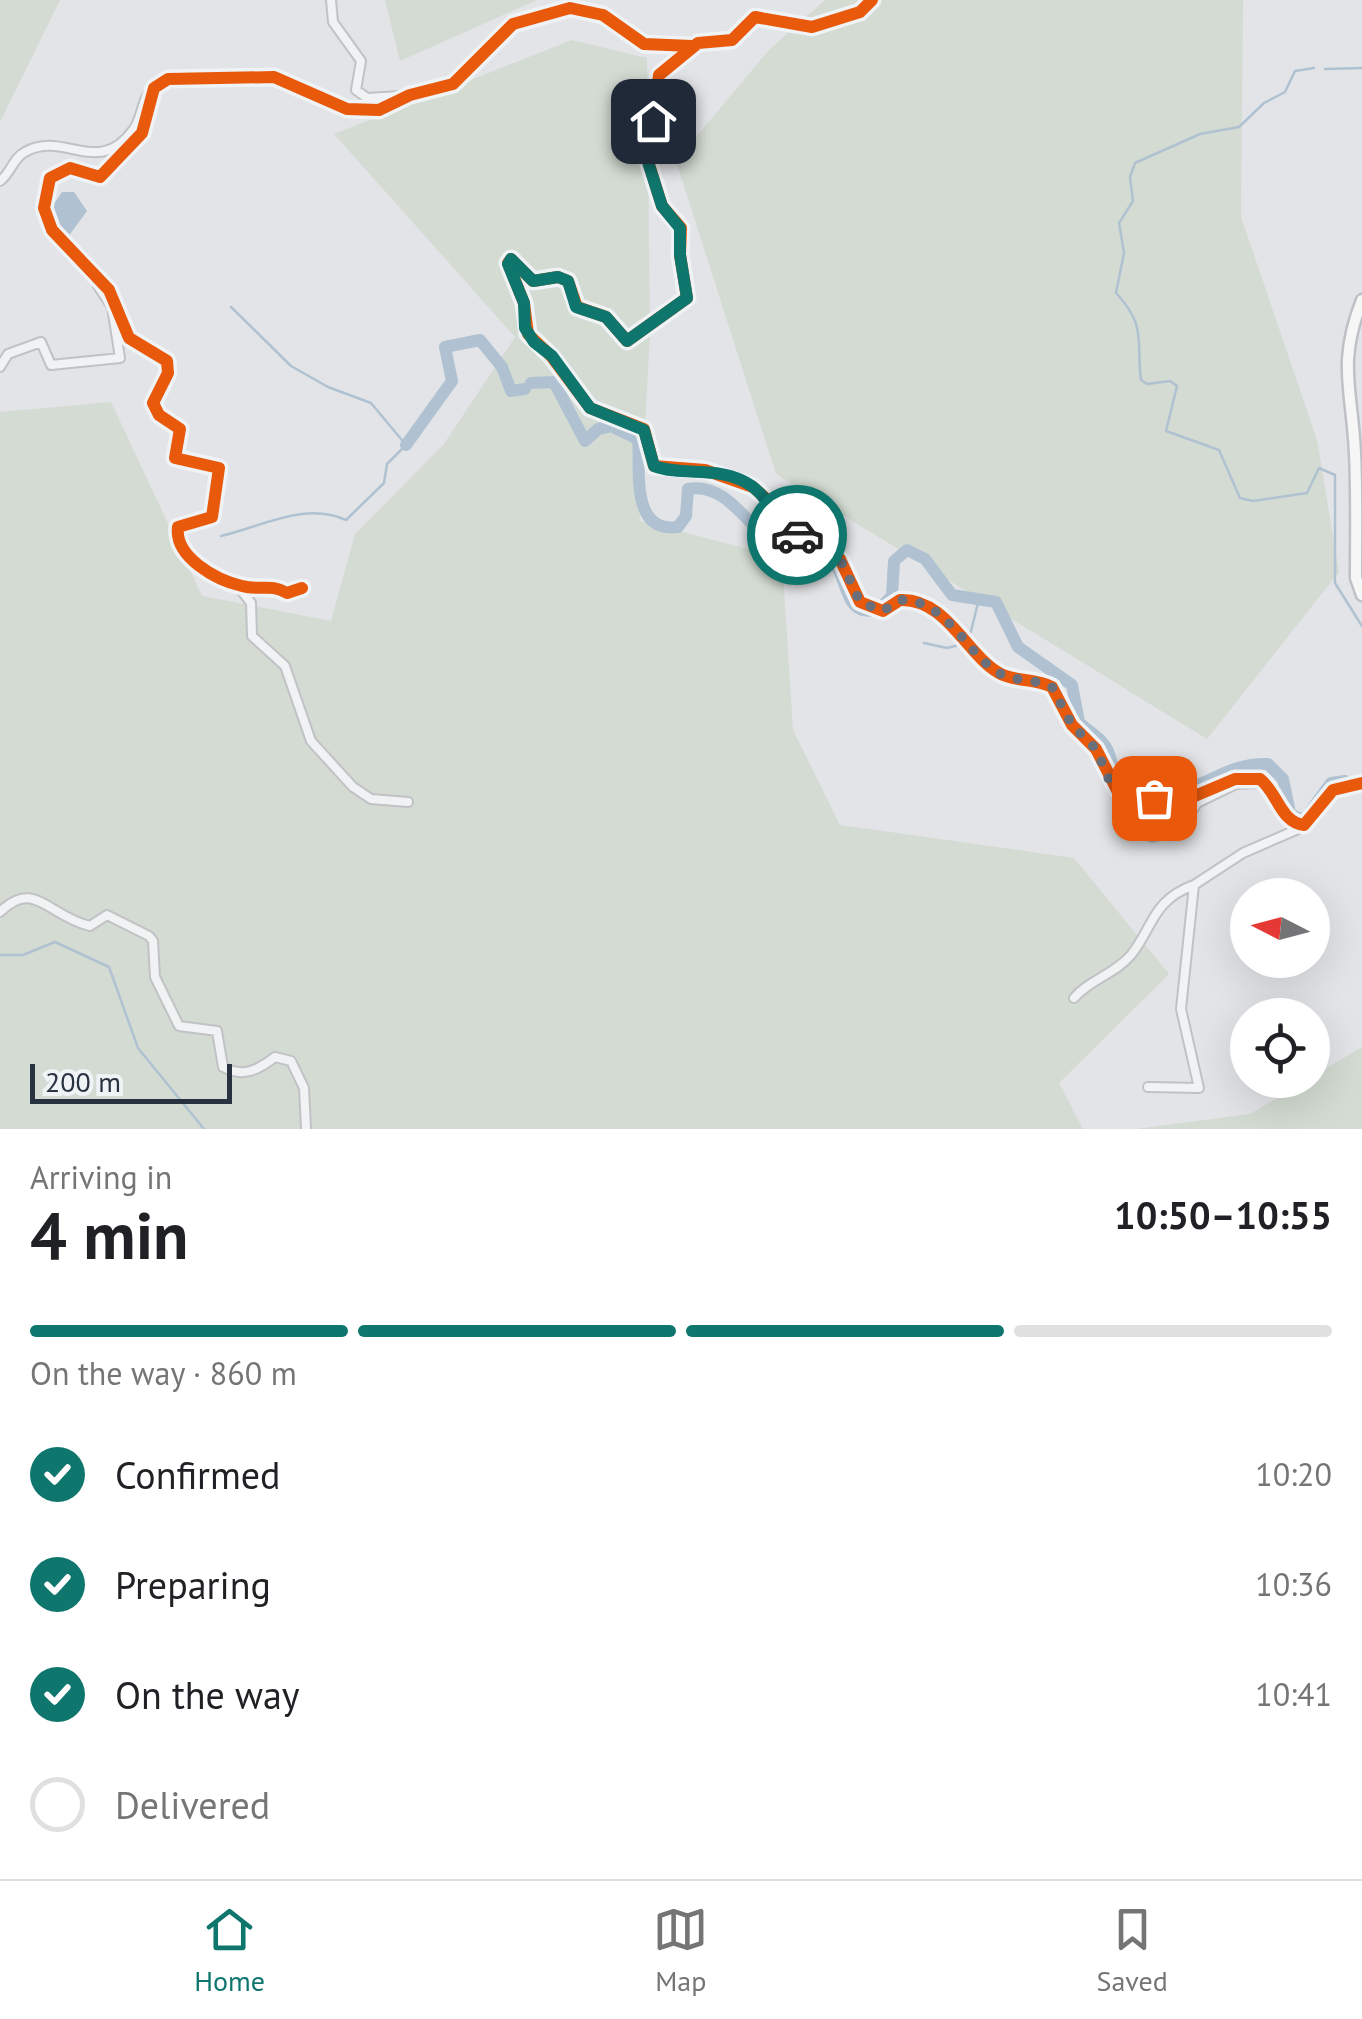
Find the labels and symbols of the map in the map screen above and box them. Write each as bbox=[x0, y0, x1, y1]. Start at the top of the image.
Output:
pin bbox=[611, 79, 696, 164]
courier bbox=[747, 485, 847, 585]
pin bbox=[1112, 756, 1197, 841]
north arrow bbox=[1230, 878, 1330, 978]
scale bar bbox=[30, 1059, 232, 1104]

